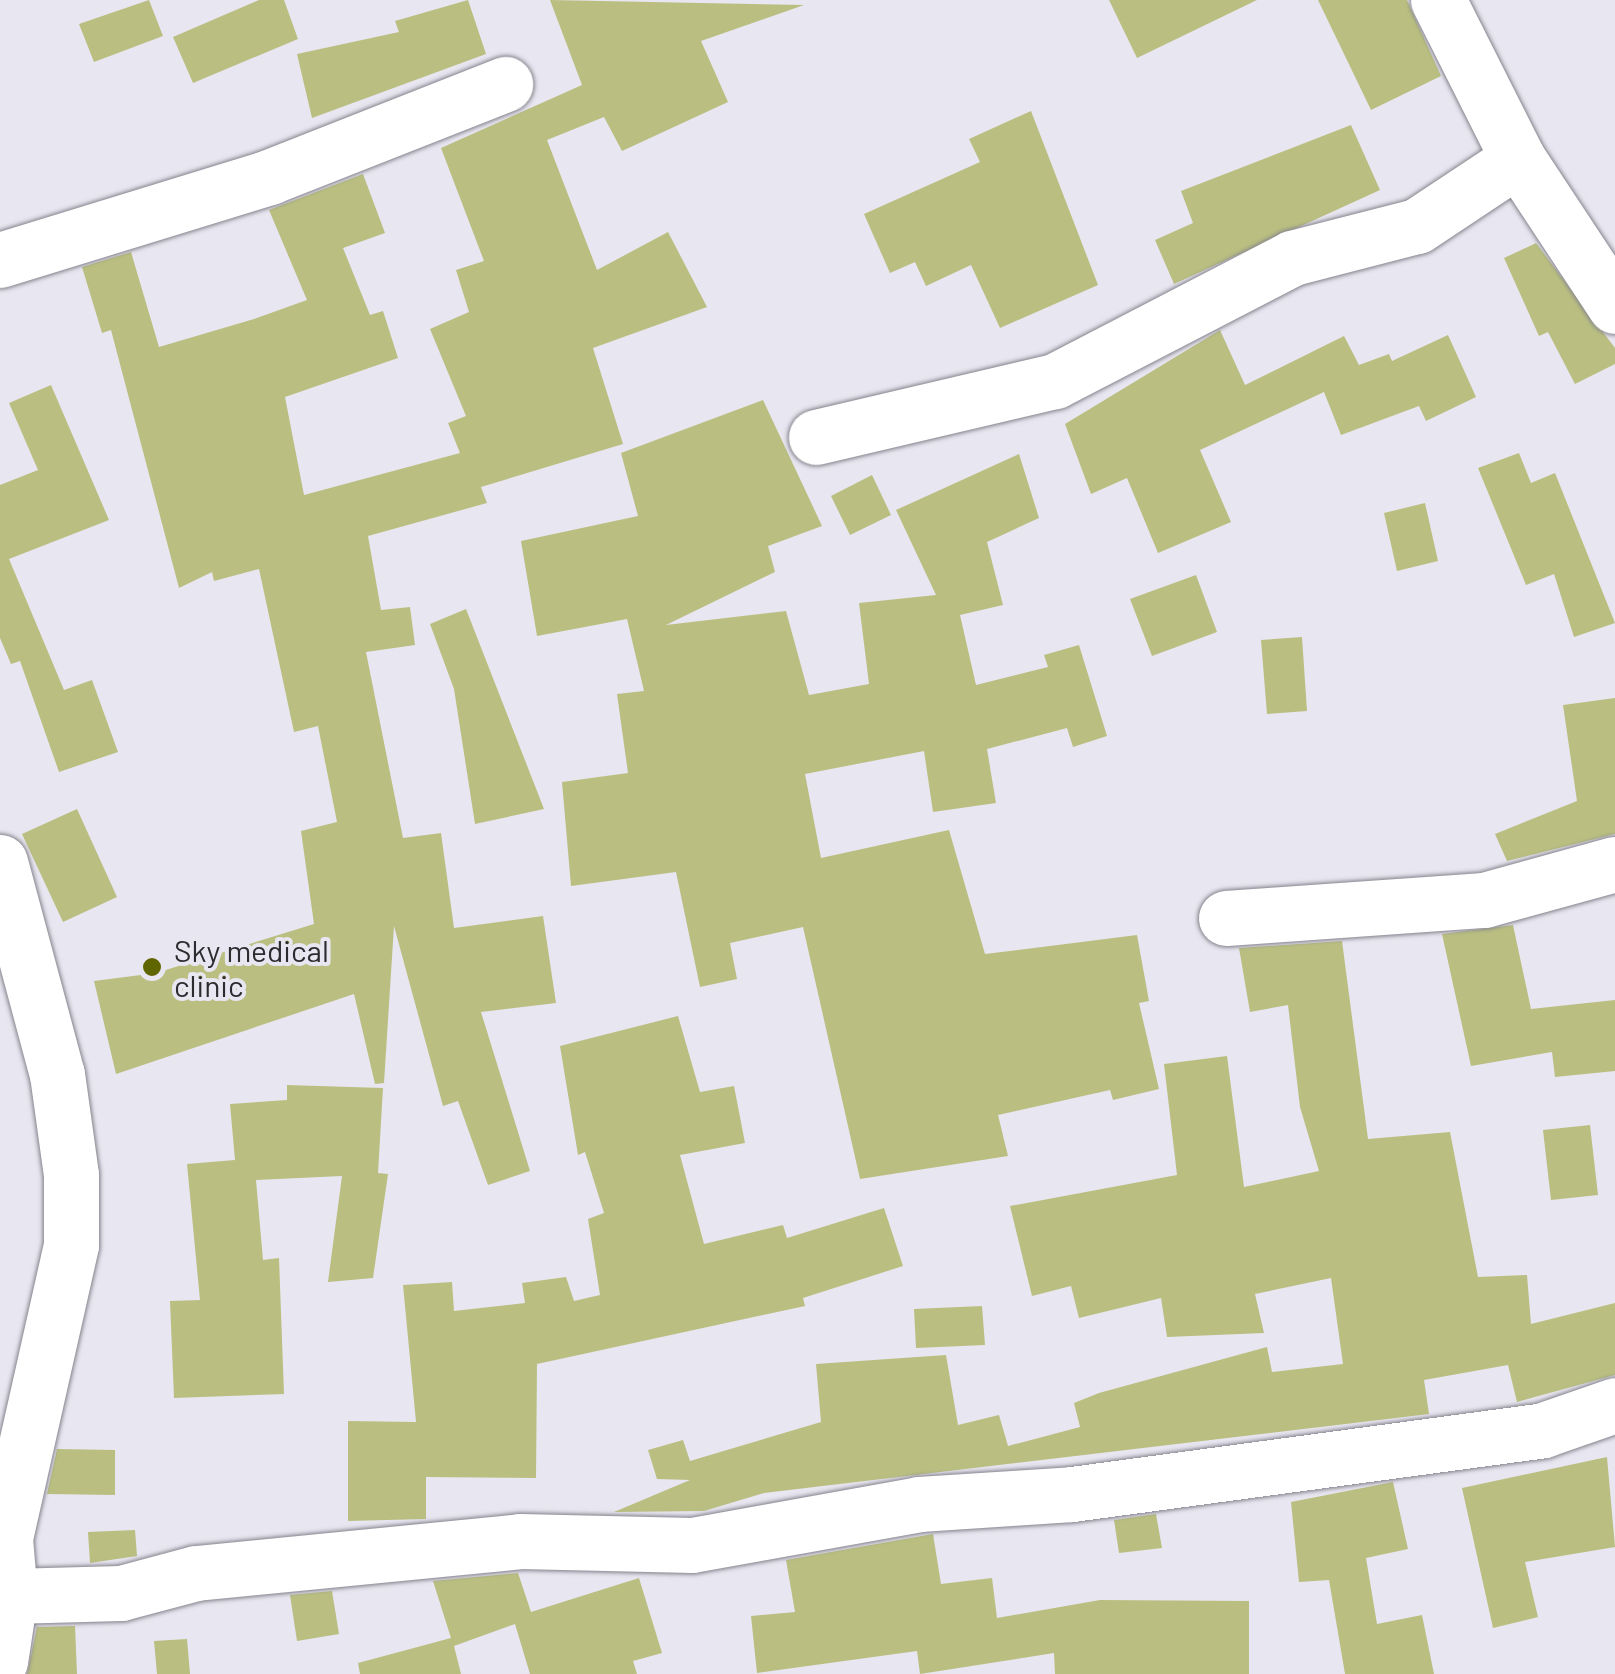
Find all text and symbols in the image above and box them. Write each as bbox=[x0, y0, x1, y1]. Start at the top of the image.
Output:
place label: Sky medical clinic bbox=[174, 932, 329, 1002]
marker: Sky medical clinic bbox=[139, 954, 165, 980]

